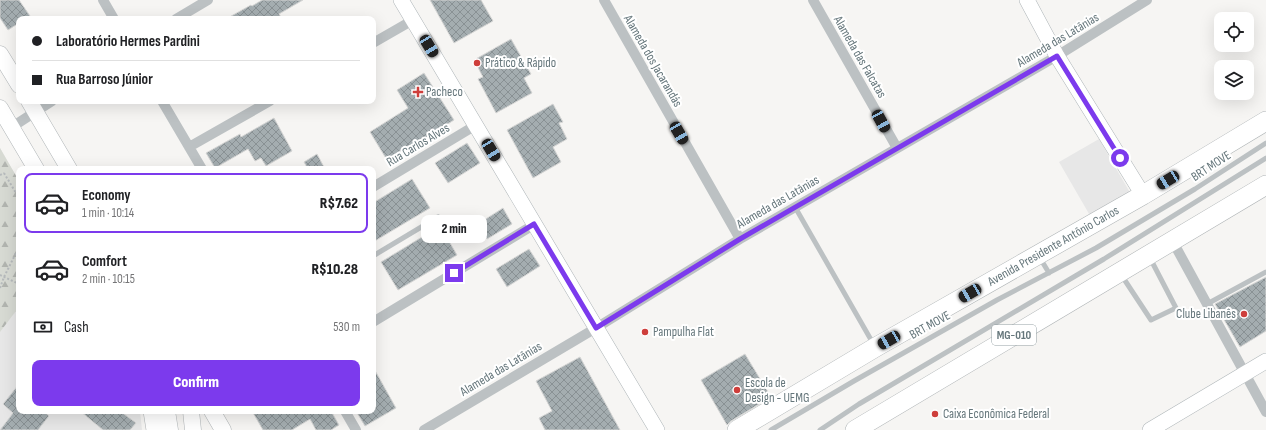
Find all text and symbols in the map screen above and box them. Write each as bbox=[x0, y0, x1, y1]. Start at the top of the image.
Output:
street label: Alameda das Latânias bbox=[1013, 9, 1102, 71]
street label: Alameda dos Jacarandás bbox=[620, 11, 686, 110]
street label: Alameda das Falcatas bbox=[830, 12, 890, 101]
map controls bbox=[1214, 12, 1254, 100]
button: locate bbox=[1214, 12, 1254, 52]
text: Laboratório Hermes Pardini bbox=[56, 32, 200, 51]
car bbox=[418, 33, 440, 59]
place label: Prático & Rápido bbox=[485, 55, 556, 71]
marker: Prático & Rápido bbox=[472, 58, 482, 68]
button: layers bbox=[1214, 60, 1254, 100]
text: Rua Barroso Júnior bbox=[56, 70, 153, 89]
place label: Pacheco bbox=[426, 84, 463, 100]
marker: Pacheco bbox=[413, 87, 423, 97]
car bbox=[870, 108, 892, 134]
street label: Rua Carlos Alves bbox=[384, 120, 453, 170]
car bbox=[668, 120, 690, 146]
car bbox=[480, 137, 502, 163]
street label: BRT MOVE bbox=[1188, 147, 1234, 185]
route start bbox=[1111, 149, 1129, 167]
car bbox=[1155, 169, 1181, 191]
street label: Alameda das Latânias bbox=[733, 172, 822, 233]
icon: car bbox=[34, 185, 70, 221]
text: Economy bbox=[82, 186, 131, 205]
text: R$7.62 bbox=[320, 194, 358, 213]
street label: Avenida Presidente Antônio Carlos bbox=[984, 202, 1122, 290]
text: 1 min · 10:14 bbox=[82, 205, 134, 221]
callout: 2 min bbox=[421, 215, 487, 243]
text: 2 min bbox=[441, 221, 467, 237]
icon: car bbox=[34, 251, 70, 287]
text: Comfort bbox=[82, 252, 127, 271]
text: R$10.28 bbox=[312, 260, 358, 279]
route end bbox=[445, 264, 463, 282]
text: 2 min · 10:15 bbox=[82, 271, 135, 287]
car bbox=[957, 282, 983, 304]
place label: Clube Libanês bbox=[1176, 306, 1236, 322]
street label: BRT MOVE bbox=[907, 307, 953, 343]
marker: Clube Libanês bbox=[1239, 309, 1249, 319]
icon: cash bbox=[32, 316, 54, 338]
text: Cash bbox=[64, 318, 89, 337]
text: 530 m bbox=[333, 319, 360, 335]
place label: Pampulha Flat bbox=[653, 324, 714, 340]
road number: MG-010 bbox=[992, 325, 1036, 345]
marker: Pampulha Flat bbox=[640, 327, 650, 337]
car bbox=[876, 329, 902, 351]
street label: Alameda das Latânias bbox=[456, 338, 545, 400]
button: Confirm bbox=[32, 360, 360, 406]
place label: Escola de Design - UEMG bbox=[745, 375, 809, 406]
marker: Escola de Design - UEMG bbox=[732, 385, 742, 395]
place label: Caixa Econômica Federal bbox=[943, 406, 1050, 422]
marker: Caixa Econômica Federal bbox=[930, 409, 940, 419]

